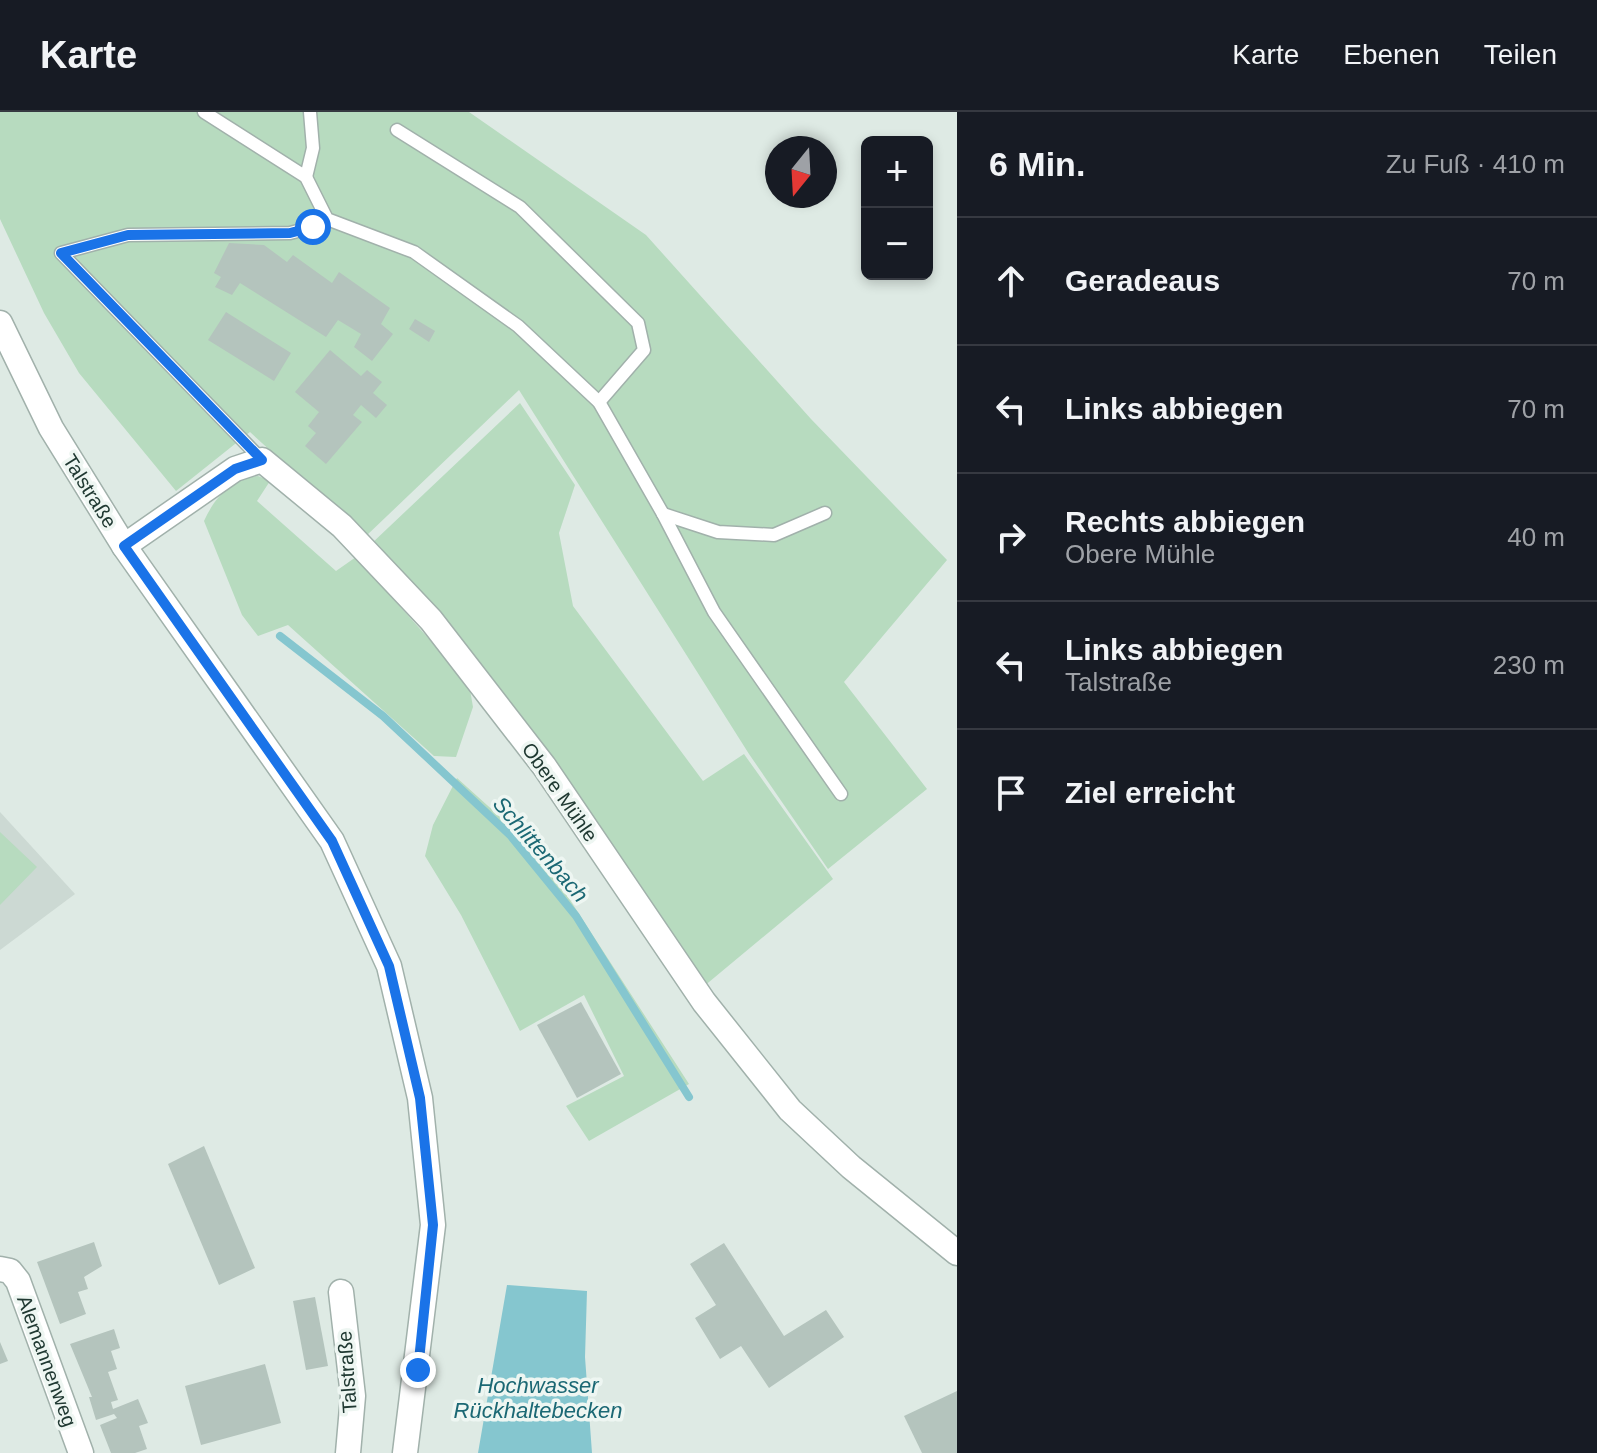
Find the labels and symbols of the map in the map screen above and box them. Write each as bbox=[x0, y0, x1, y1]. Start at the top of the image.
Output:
north arrow bbox=[765, 136, 837, 208]
route start bbox=[295, 209, 331, 245]
street label: Talstraße bbox=[59, 450, 121, 532]
street label: Obere Mühle bbox=[518, 738, 602, 846]
water label: Schlittenbach bbox=[488, 791, 593, 907]
street label: Alemannenweg bbox=[13, 1292, 81, 1430]
street label: Talstraße bbox=[333, 1330, 361, 1414]
route end bbox=[400, 1352, 436, 1388]
water label: Hochwasser Rückhaltebecken bbox=[454, 1373, 622, 1423]

